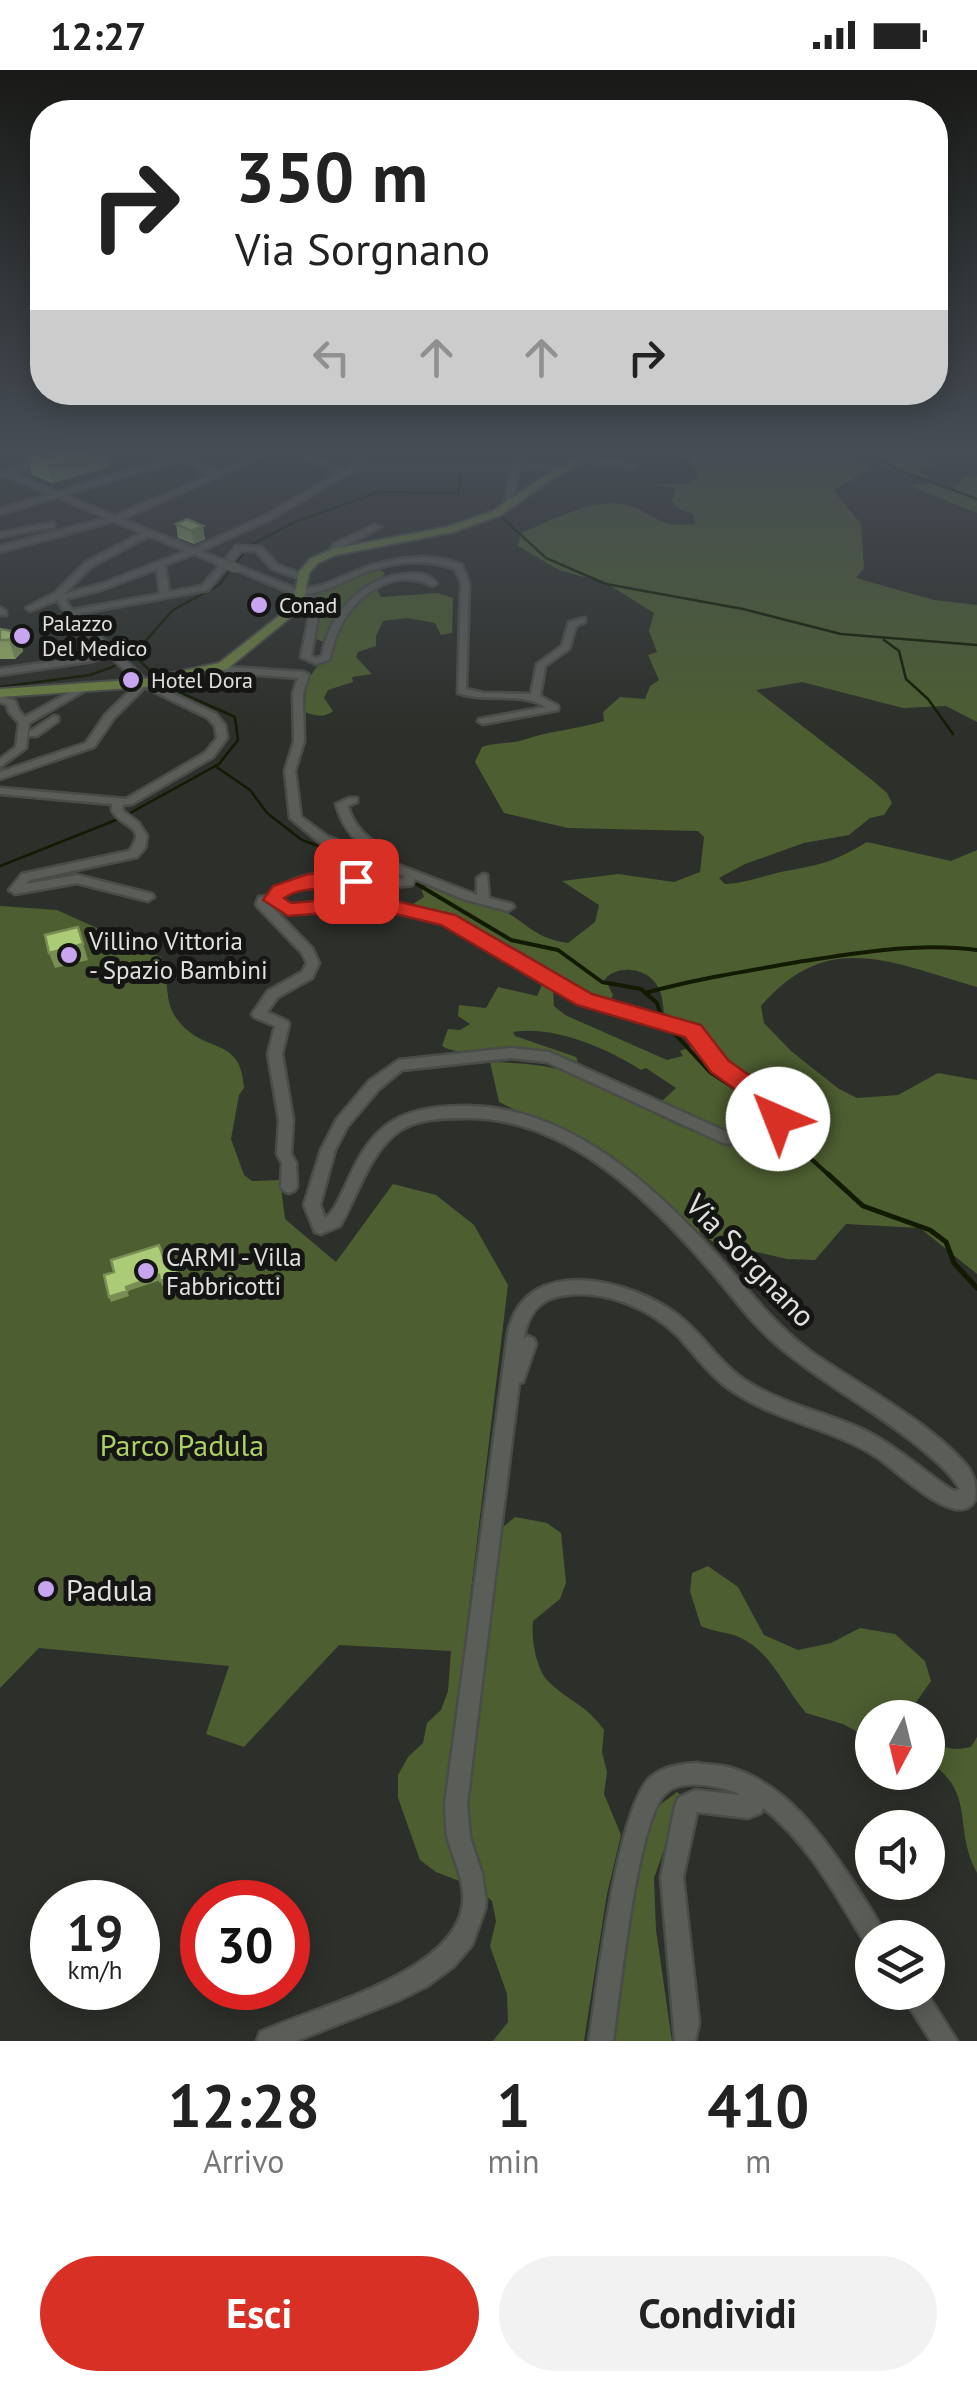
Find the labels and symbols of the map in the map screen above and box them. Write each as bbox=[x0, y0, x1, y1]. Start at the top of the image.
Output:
place label: Conad bbox=[279, 591, 337, 619]
marker: Conad bbox=[248, 594, 270, 616]
place label: Palazzo Del Medico bbox=[42, 609, 147, 662]
marker: Palazzo Del Medico bbox=[11, 625, 33, 647]
place label: Hotel Dora bbox=[151, 666, 253, 694]
marker: Hotel Dora bbox=[120, 669, 142, 691]
pin bbox=[314, 839, 399, 924]
place label: Villino Vittoria - Spazio Bambini bbox=[88, 925, 268, 986]
marker: Villino Vittoria - Spazio Bambini bbox=[58, 944, 80, 966]
position arrow bbox=[726, 1067, 830, 1171]
street label: Via Sorgnano bbox=[677, 1185, 824, 1335]
place label: CARMI - Villa Fabbricotti bbox=[166, 1241, 302, 1302]
marker: CARMI - Villa Fabbricotti bbox=[135, 1260, 157, 1282]
park label: Parco Padula bbox=[100, 1425, 264, 1464]
place label: Padula bbox=[66, 1570, 153, 1609]
marker: Padula bbox=[35, 1578, 57, 1600]
north arrow bbox=[855, 1700, 945, 1790]
speed limit sign: 30 bbox=[180, 1880, 310, 2010]

